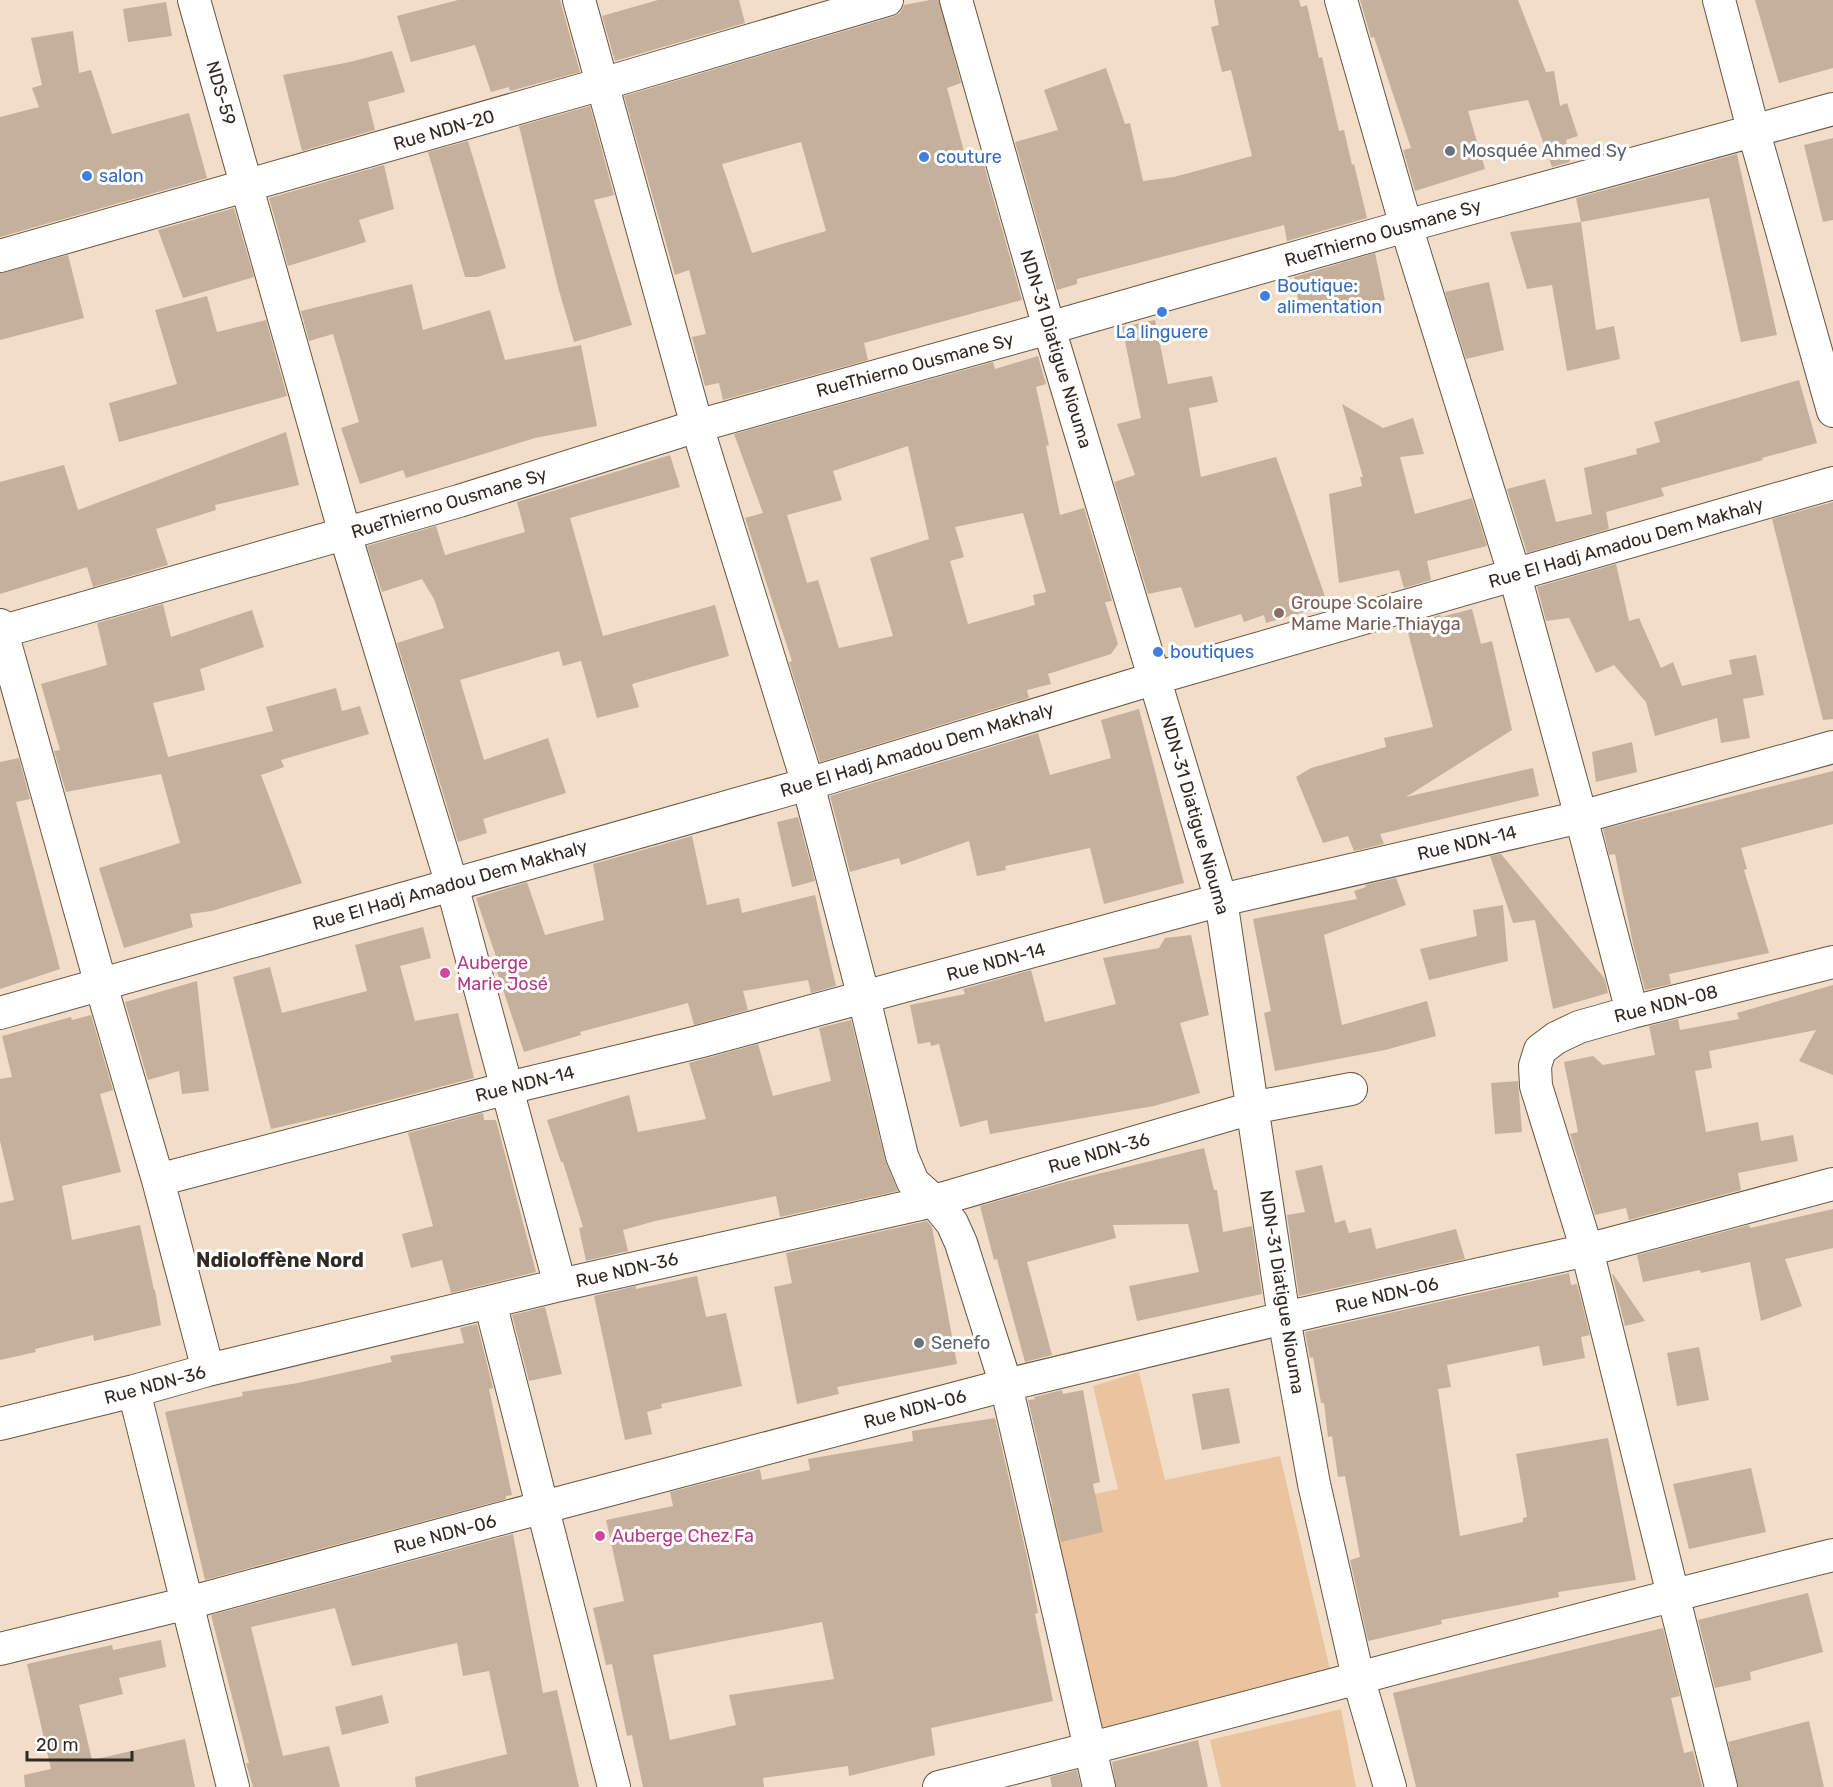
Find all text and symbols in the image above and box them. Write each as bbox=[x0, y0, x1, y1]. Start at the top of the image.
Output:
street label: NDS-59 bbox=[201, 58, 241, 128]
street label: Rue NDN-20 bbox=[391, 105, 497, 155]
place label: Mosquée Ahmed Sy bbox=[1462, 140, 1627, 162]
marker: Mosquée Ahmed Sy bbox=[1443, 144, 1457, 158]
place label: couture bbox=[936, 146, 1002, 168]
marker: couture bbox=[917, 150, 931, 164]
place label: salon bbox=[99, 165, 144, 187]
marker: salon bbox=[80, 169, 94, 183]
street label: RueThierno Ousmane Sy bbox=[1282, 194, 1484, 272]
street label: NDN-31 Diatigue Niouma bbox=[1015, 247, 1097, 451]
place label: Boutique: alimentation bbox=[1277, 275, 1382, 318]
marker: Boutique: alimentation bbox=[1258, 289, 1272, 303]
marker: La linguere bbox=[1155, 305, 1169, 319]
place label: La linguere bbox=[1116, 321, 1208, 343]
street label: RueThierno Ousmane Sy bbox=[814, 328, 1016, 402]
street label: RueThierno Ousmane Sy bbox=[348, 463, 550, 543]
street label: Rue El Hadj Amadou Dem Makhaly bbox=[1486, 493, 1766, 593]
place label: Groupe Scolaire Mame Marie Thiayga bbox=[1291, 592, 1461, 635]
marker: Groupe Scolaire Mame Marie Thiayga bbox=[1272, 606, 1286, 620]
place label: boutiques bbox=[1170, 641, 1254, 663]
marker: boutiques bbox=[1151, 645, 1165, 659]
street label: Rue El Hadj Amadou Dem Makhaly bbox=[778, 698, 1056, 802]
street label: NDN-31 Diatigue Niouma bbox=[1156, 713, 1234, 917]
street label: Rue NDN-14 bbox=[1415, 821, 1519, 865]
street label: Rue El Hadj Amadou Dem Makhaly bbox=[310, 835, 590, 935]
street label: Rue NDN-14 bbox=[944, 938, 1048, 986]
place label: Auberge Marie José bbox=[457, 952, 548, 995]
marker: Auberge Marie José bbox=[438, 966, 452, 980]
street label: Rue NDN-08 bbox=[1612, 981, 1720, 1027]
street label: Rue NDN-14 bbox=[473, 1061, 577, 1107]
street label: Rue NDN-36 bbox=[1046, 1128, 1152, 1178]
street label: NDN-31 Diatigue Niouma bbox=[1255, 1188, 1309, 1396]
district label: Ndioloffène Nord bbox=[196, 1248, 364, 1272]
street label: Rue NDN-36 bbox=[574, 1248, 680, 1292]
street label: Rue NDN-06 bbox=[1333, 1272, 1441, 1318]
place label: Senefo bbox=[931, 1332, 990, 1354]
marker: Senefo bbox=[912, 1336, 926, 1350]
street label: Rue NDN-36 bbox=[102, 1361, 208, 1409]
street label: Rue NDN-06 bbox=[861, 1385, 969, 1433]
street label: Rue NDN-06 bbox=[391, 1510, 499, 1558]
place label: Auberge Chez Fa bbox=[612, 1525, 754, 1547]
marker: Auberge Chez Fa bbox=[593, 1529, 607, 1543]
scale bar bbox=[27, 1724, 132, 1762]
text: 20 m bbox=[36, 1734, 78, 1756]

